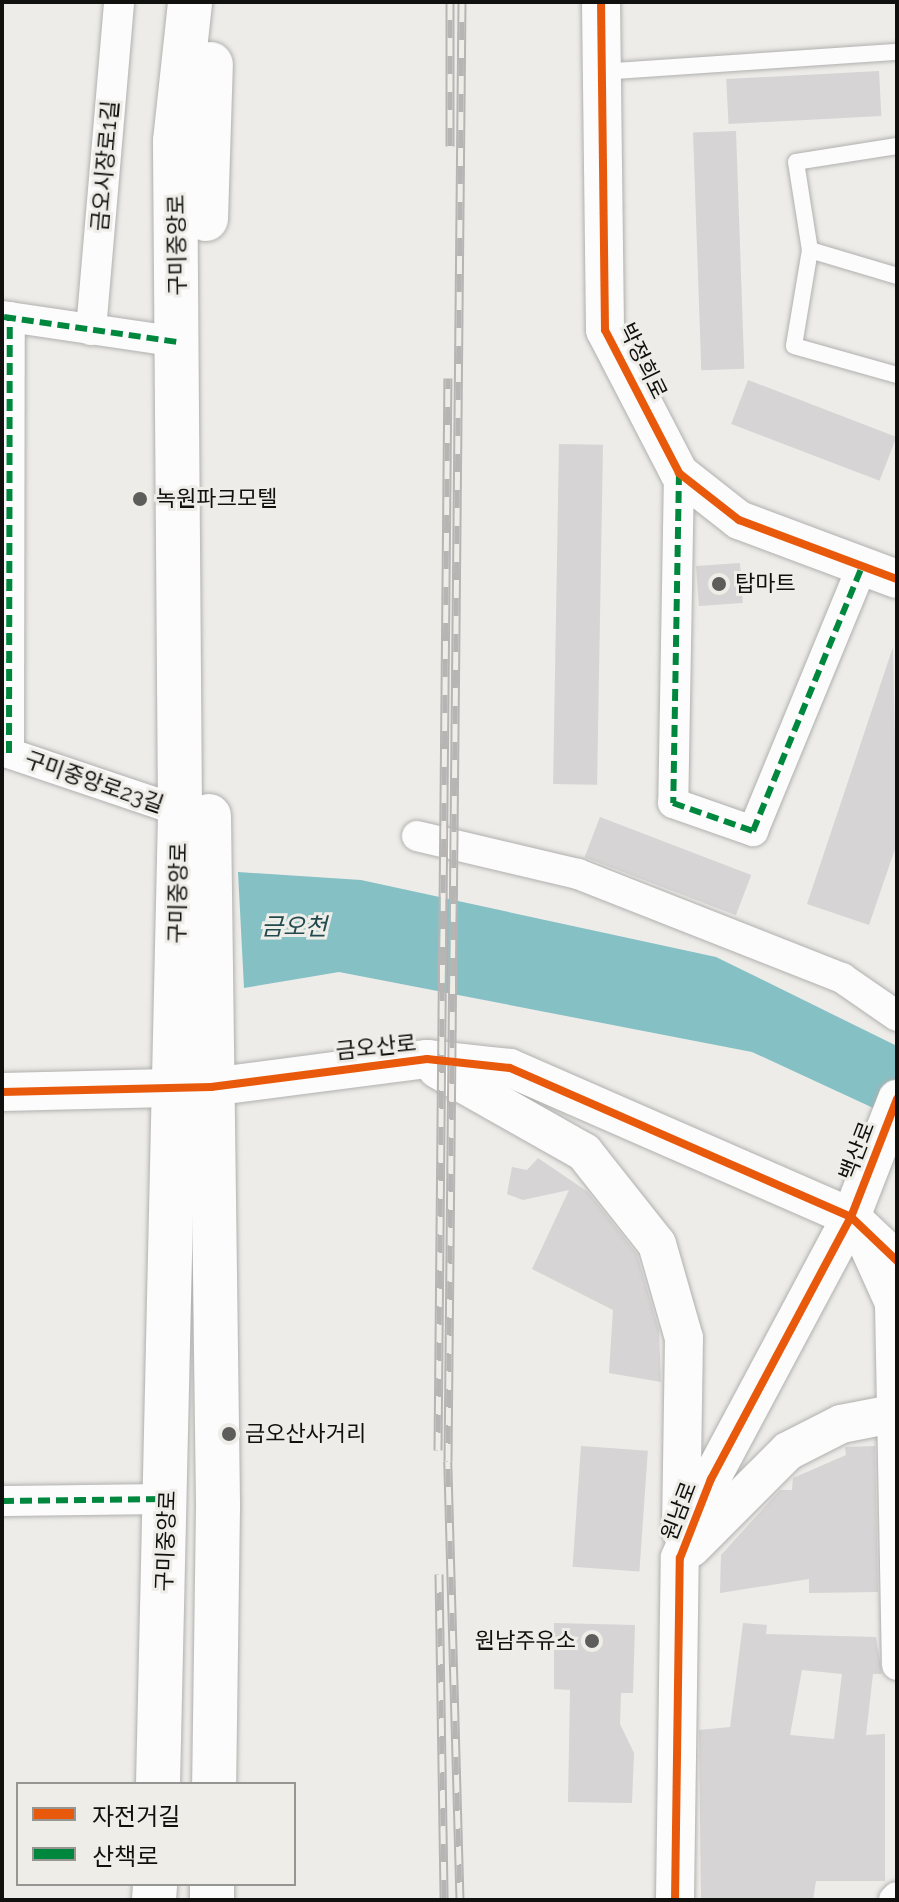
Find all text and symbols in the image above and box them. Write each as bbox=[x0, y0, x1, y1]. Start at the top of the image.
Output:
street label: 금오시장로1길 bbox=[86, 100, 124, 232]
street label: 구미중앙로 bbox=[163, 194, 191, 296]
street label: 박정희로 bbox=[613, 319, 673, 403]
place label: 녹원파크모텔 bbox=[156, 486, 277, 512]
marker: 녹원파크모텔 bbox=[131, 490, 149, 508]
place label: 탑마트 bbox=[735, 571, 796, 597]
marker: 탑마트 bbox=[710, 575, 728, 593]
street label: 구미중앙로23길 bbox=[21, 746, 167, 818]
street label: 구미중앙로 bbox=[164, 842, 192, 944]
water label: 금오천 bbox=[261, 913, 327, 941]
street label: 금오산로 bbox=[334, 1030, 418, 1064]
street label: 백산로 bbox=[834, 1118, 880, 1184]
place label: 금오산사거리 bbox=[245, 1421, 366, 1447]
marker: 금오산사거리 bbox=[220, 1425, 238, 1443]
street label: 원남로 bbox=[656, 1478, 702, 1544]
street label: 구미중앙로 bbox=[151, 1490, 181, 1592]
place label: 원남주유소 bbox=[475, 1628, 576, 1654]
marker: 원남주유소 bbox=[583, 1632, 601, 1650]
legend bbox=[16, 1782, 296, 1886]
text: 자전거길 bbox=[92, 1802, 180, 1831]
text: 산책로 bbox=[92, 1842, 158, 1871]

